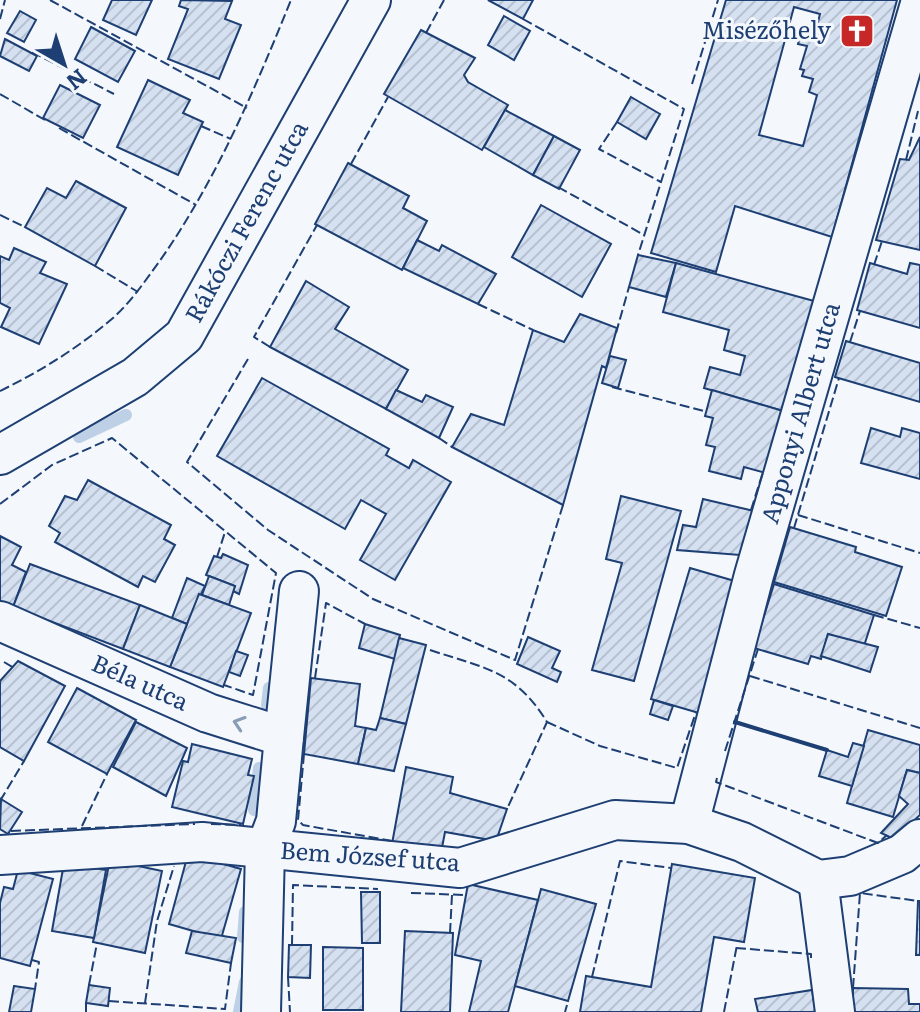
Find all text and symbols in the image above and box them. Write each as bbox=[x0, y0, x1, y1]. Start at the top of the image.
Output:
place label: Misézőhely bbox=[702, 11, 831, 46]
church icon: Misézőhely bbox=[838, 12, 876, 50]
north arrow bbox=[24, 24, 104, 104]
text: N bbox=[60, 62, 95, 99]
street label: Rákóczi Ferenc utca bbox=[175, 114, 315, 328]
street label: Apponyi Albert utca bbox=[750, 297, 847, 527]
street label: Béla utca bbox=[87, 644, 195, 718]
one-way arrow bbox=[233, 716, 247, 732]
street label: Bem József utca bbox=[279, 831, 462, 878]

